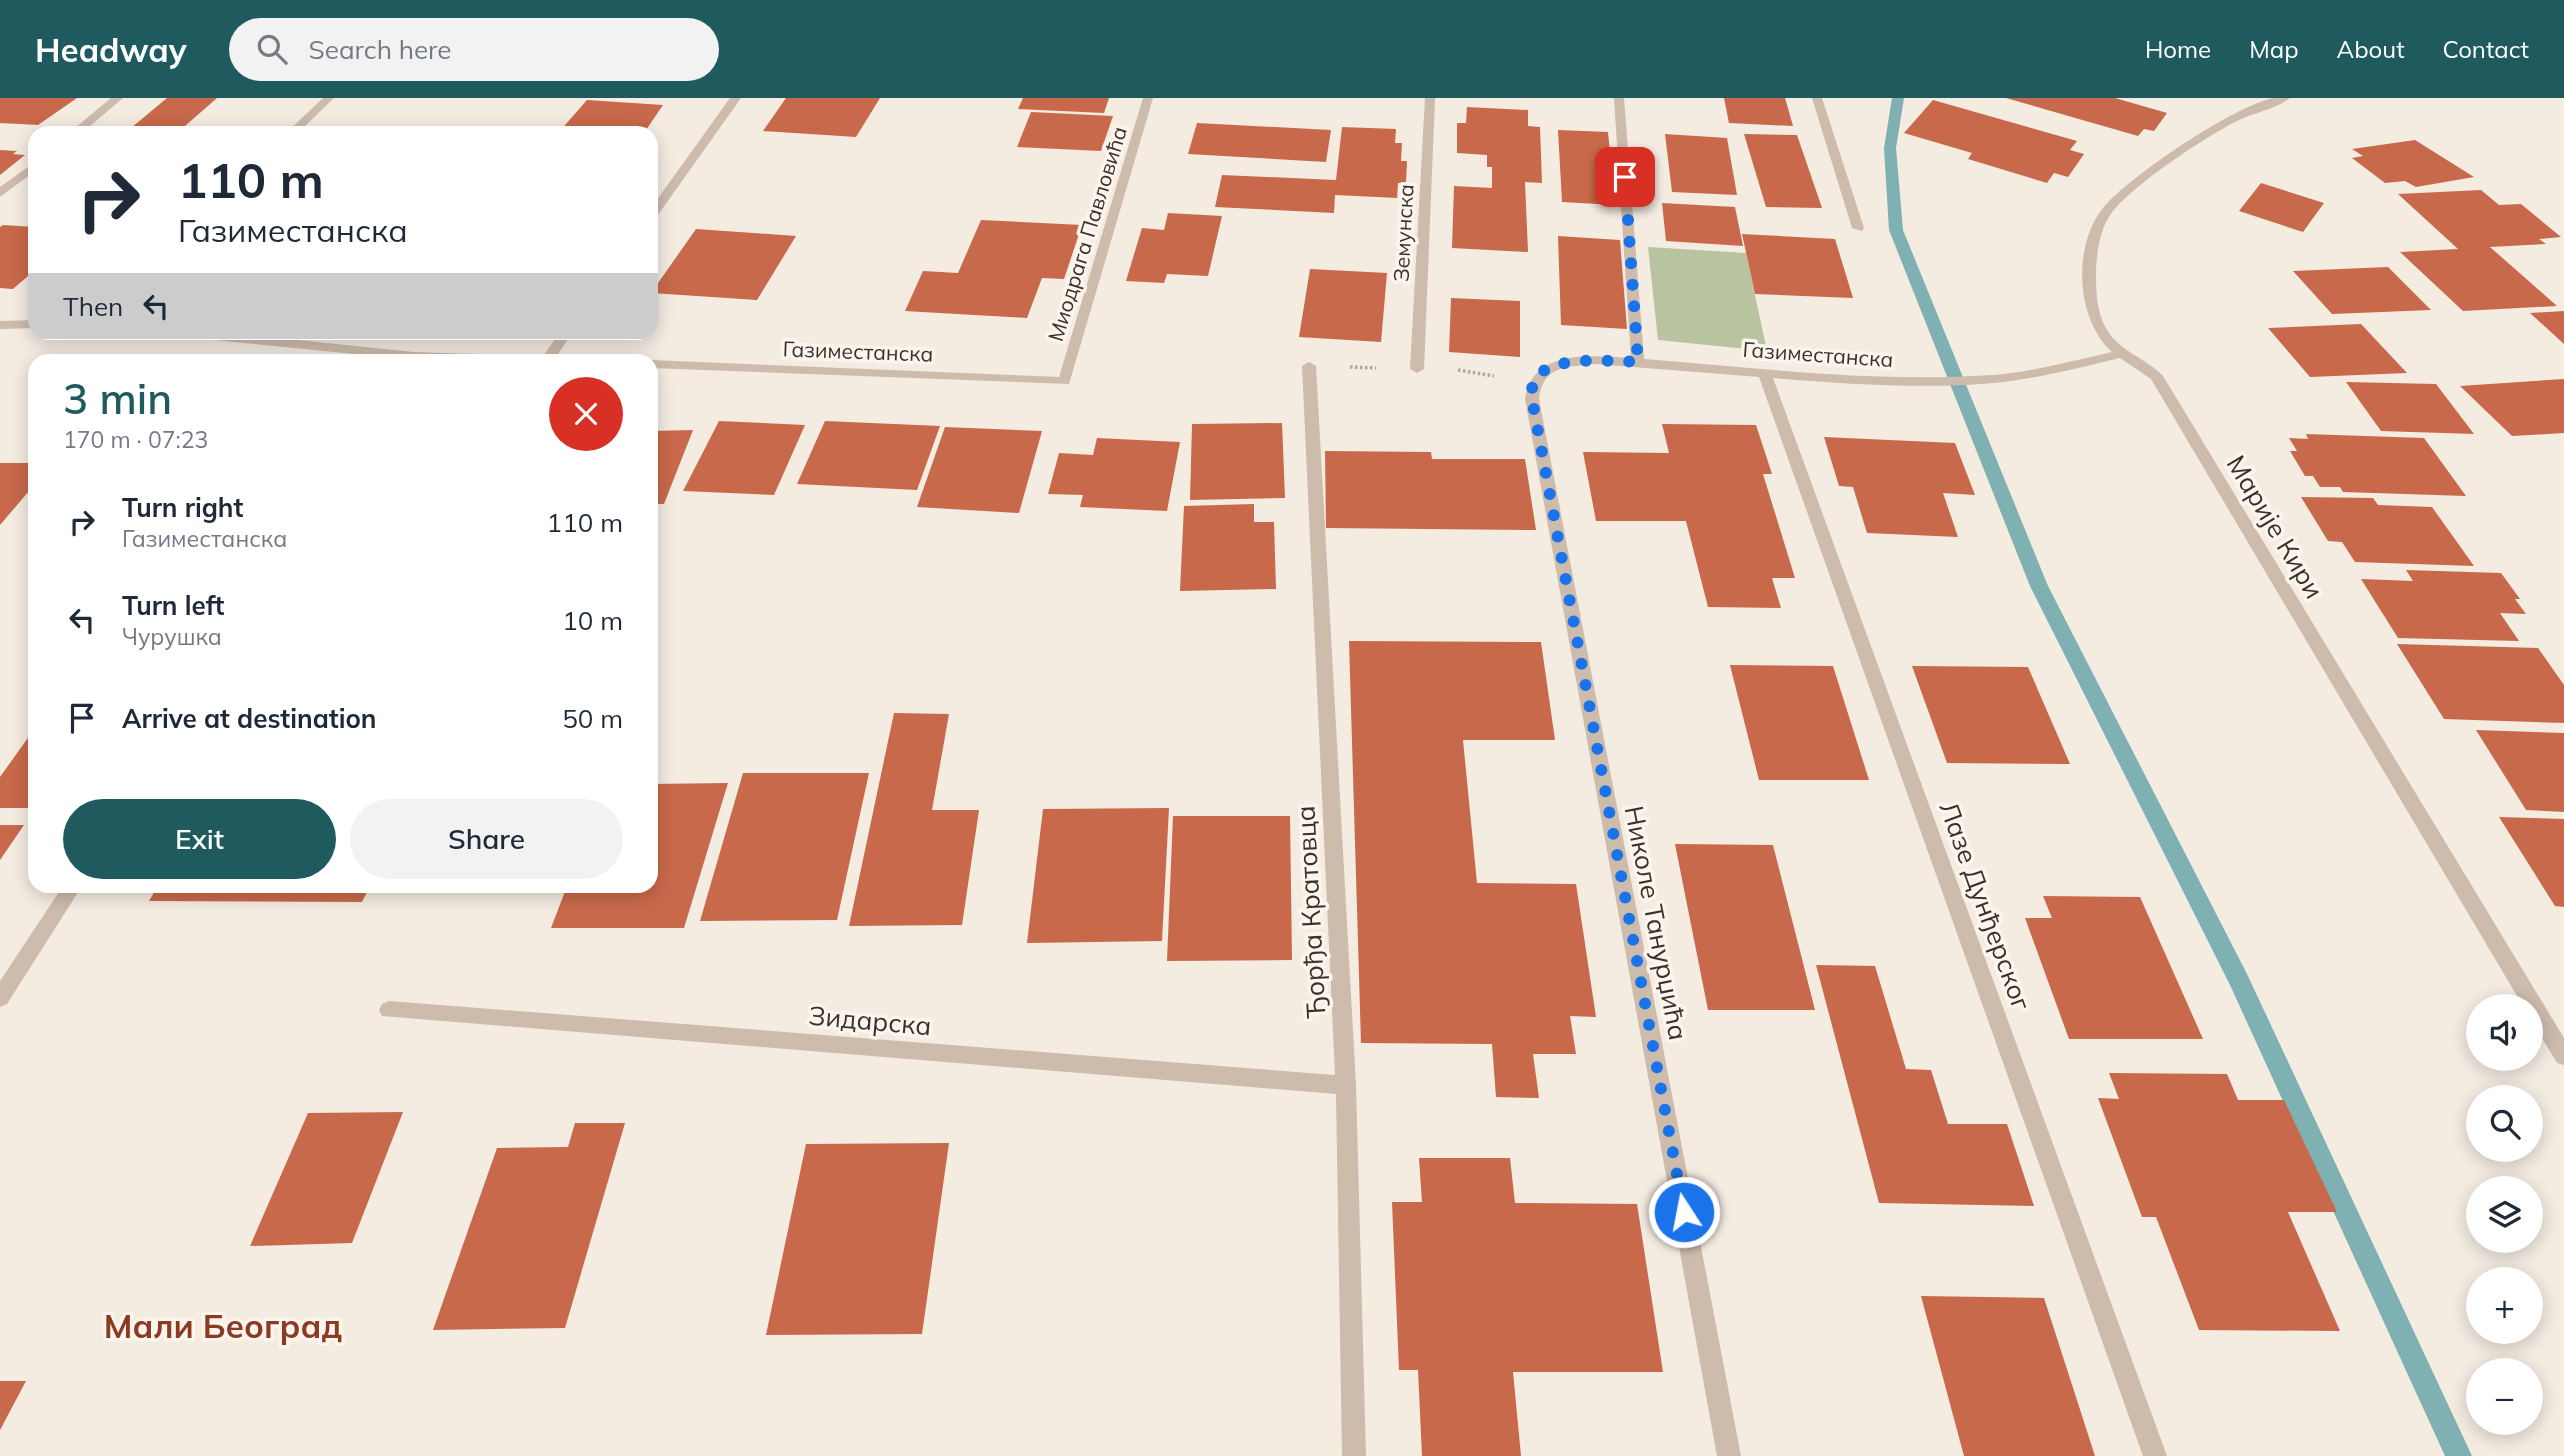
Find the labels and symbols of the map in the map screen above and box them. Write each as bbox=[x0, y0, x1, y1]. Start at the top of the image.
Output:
street label: Миодрага Павловића bbox=[1042, 123, 1132, 344]
pin bbox=[1595, 147, 1655, 207]
street label: Земунска bbox=[1387, 183, 1419, 283]
street label: Газиместанска bbox=[782, 335, 934, 367]
street label: Газиместанска bbox=[1742, 336, 1894, 372]
street label: Марије Кири bbox=[2220, 449, 2331, 604]
street label: Лазе Дунђерског bbox=[1932, 797, 2039, 1015]
street label: Николе Танурџића bbox=[1618, 803, 1695, 1043]
street label: Ђорђа Кратовца bbox=[1288, 805, 1333, 1019]
street label: Зидарска bbox=[807, 999, 933, 1042]
position arrow bbox=[1647, 1175, 1721, 1249]
district label: Мали Београд bbox=[104, 1305, 342, 1346]

